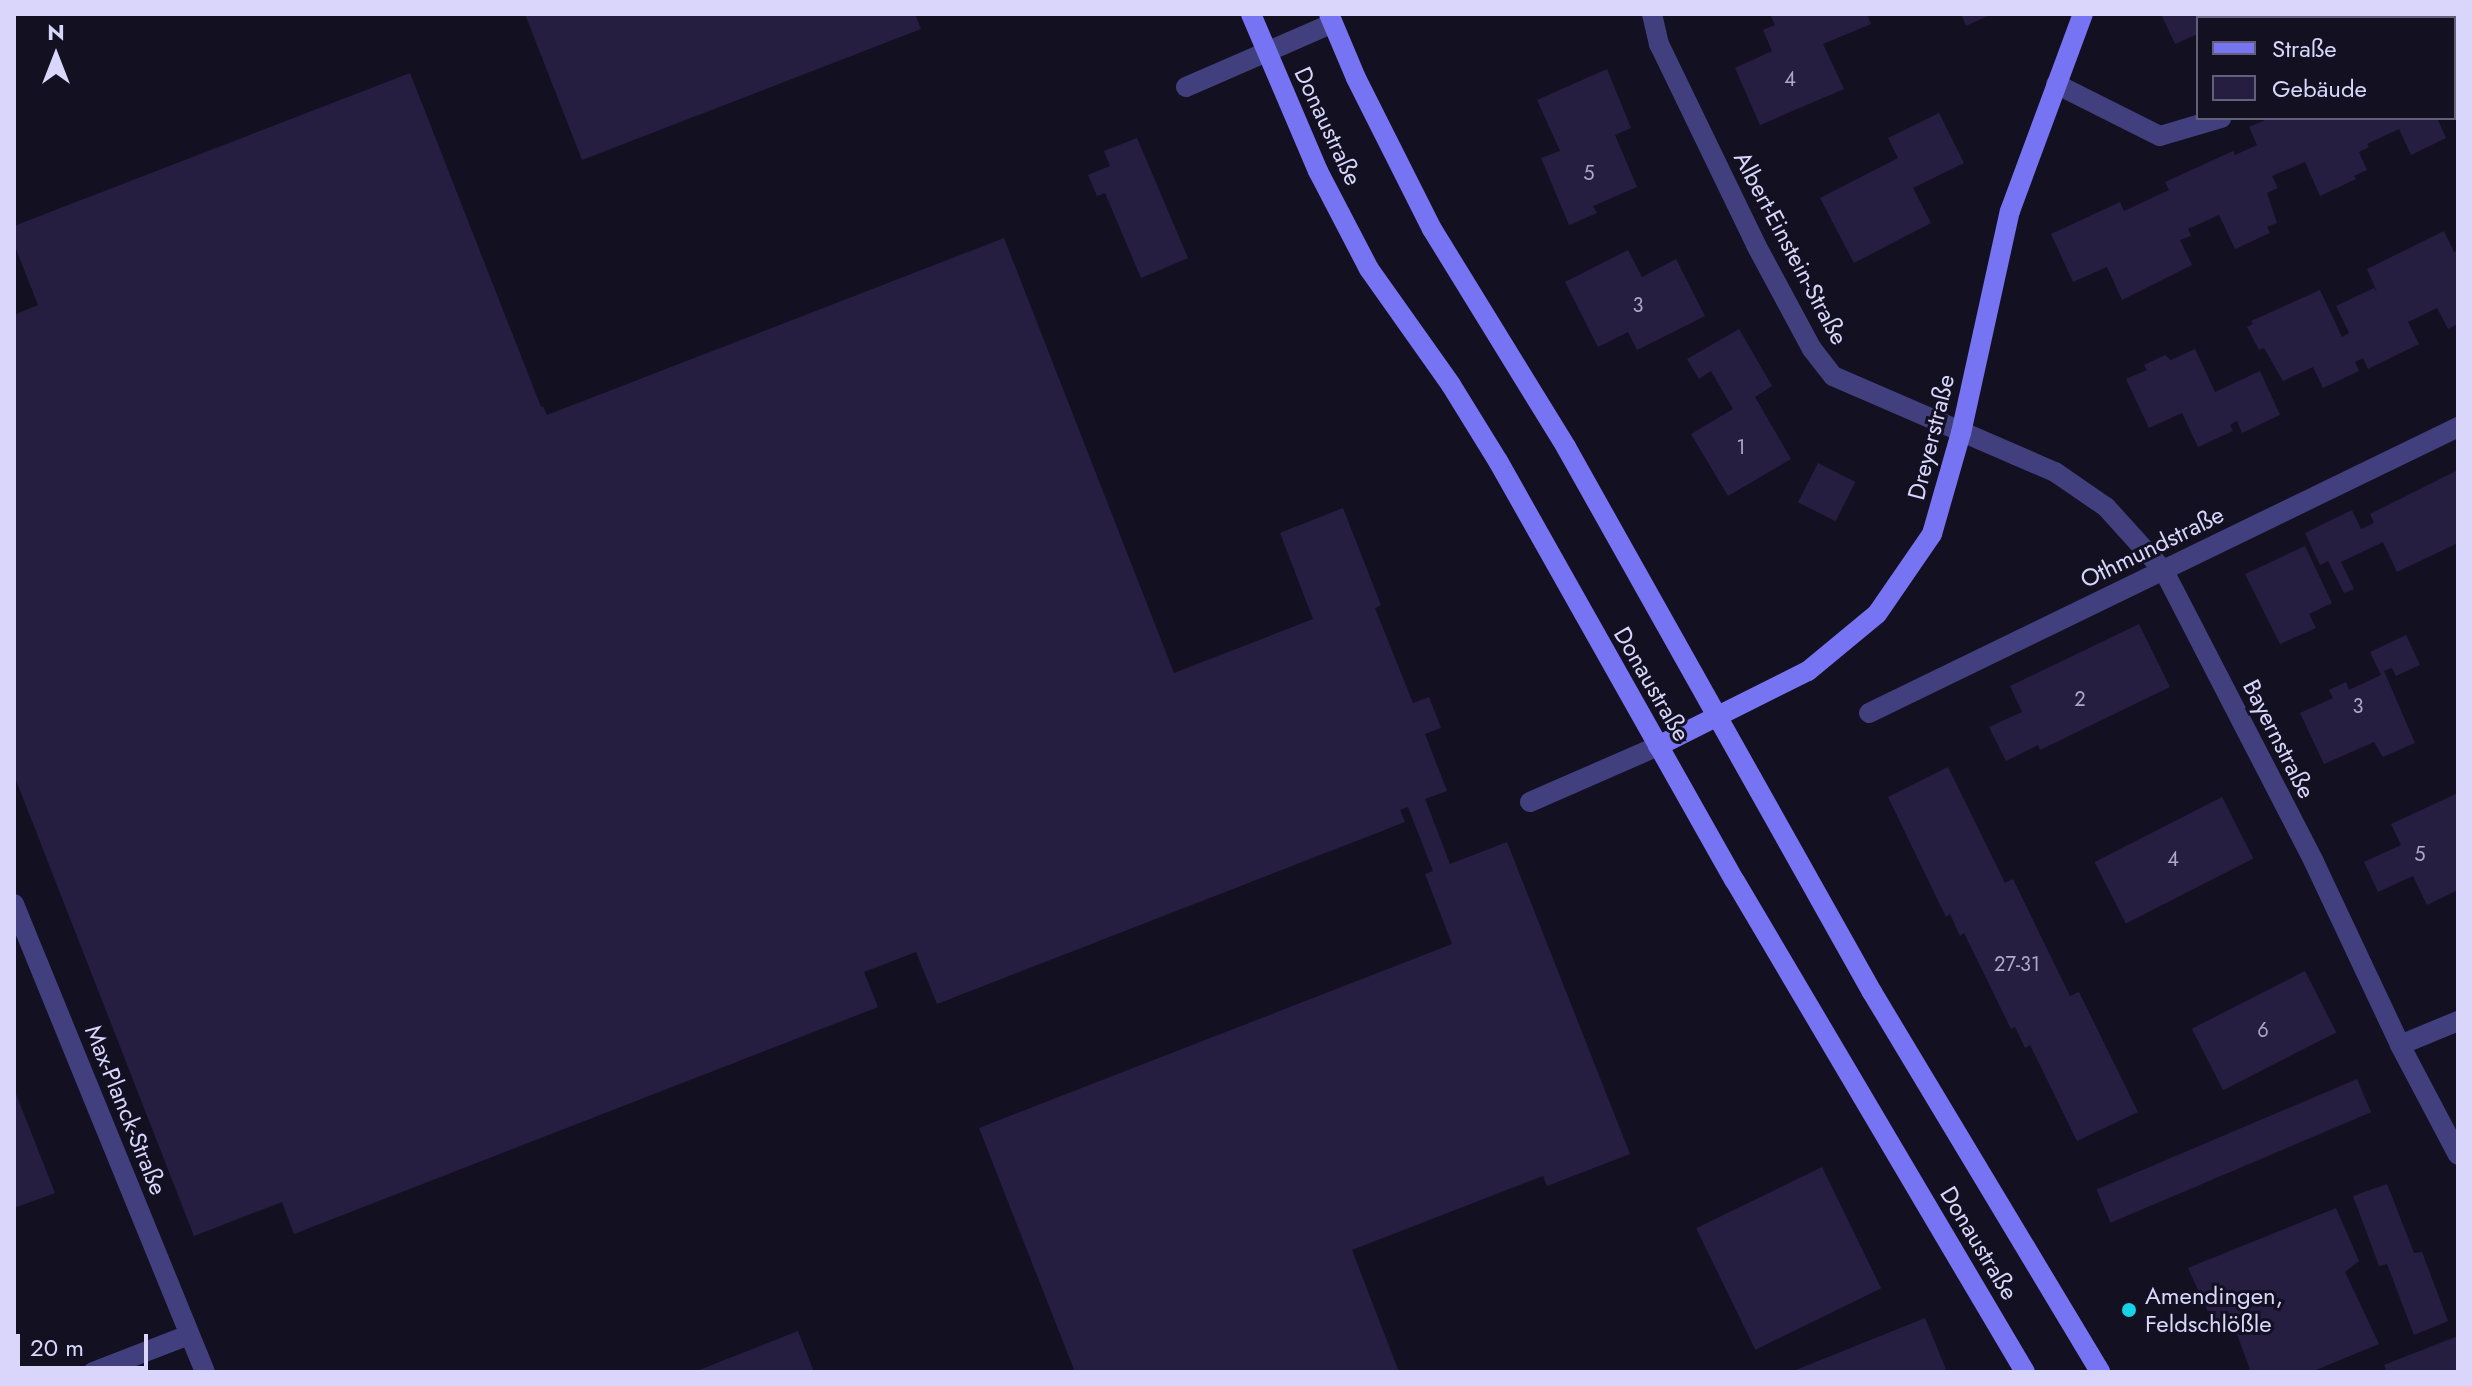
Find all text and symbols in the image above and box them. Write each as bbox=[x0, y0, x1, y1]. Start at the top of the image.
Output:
north arrow bbox=[16, 16, 96, 96]
text: N bbox=[47, 16, 65, 48]
legend bbox=[2196, 16, 2456, 120]
text: Straße bbox=[2272, 31, 2337, 66]
street label: Donaustraße bbox=[1288, 62, 1368, 190]
house number: 4 bbox=[1784, 67, 1796, 91]
text: Gebäude bbox=[2272, 71, 2367, 106]
street label: Albert-Einstein-Straße bbox=[1728, 146, 1854, 350]
house number: 5 bbox=[1583, 161, 1595, 185]
house number: 3 bbox=[1633, 293, 1643, 317]
street label: Dreyerstraße bbox=[1902, 371, 1960, 503]
house number: 1 bbox=[1737, 435, 1745, 459]
street label: Othmundstraße bbox=[2076, 500, 2228, 594]
street label: Donaustraße bbox=[1608, 622, 1696, 746]
street label: Bayernstraße bbox=[2237, 675, 2321, 803]
house number: 2 bbox=[2074, 687, 2086, 711]
house number: 3 bbox=[2353, 694, 2363, 718]
house number: 5 bbox=[2414, 842, 2426, 866]
house number: 4 bbox=[2167, 847, 2179, 871]
house number: 27-31 bbox=[1994, 952, 2040, 976]
house number: 6 bbox=[2257, 1018, 2269, 1042]
street label: Max-Planck-Straße bbox=[79, 1021, 173, 1199]
street label: Donaustraße bbox=[1934, 1181, 2024, 1305]
place label: Amendingen, Feldschlößle bbox=[2145, 1282, 2283, 1338]
marker: Amendingen, Feldschlößle bbox=[2120, 1301, 2138, 1319]
scale bar bbox=[20, 1318, 152, 1368]
text: 20 m bbox=[30, 1330, 84, 1365]

